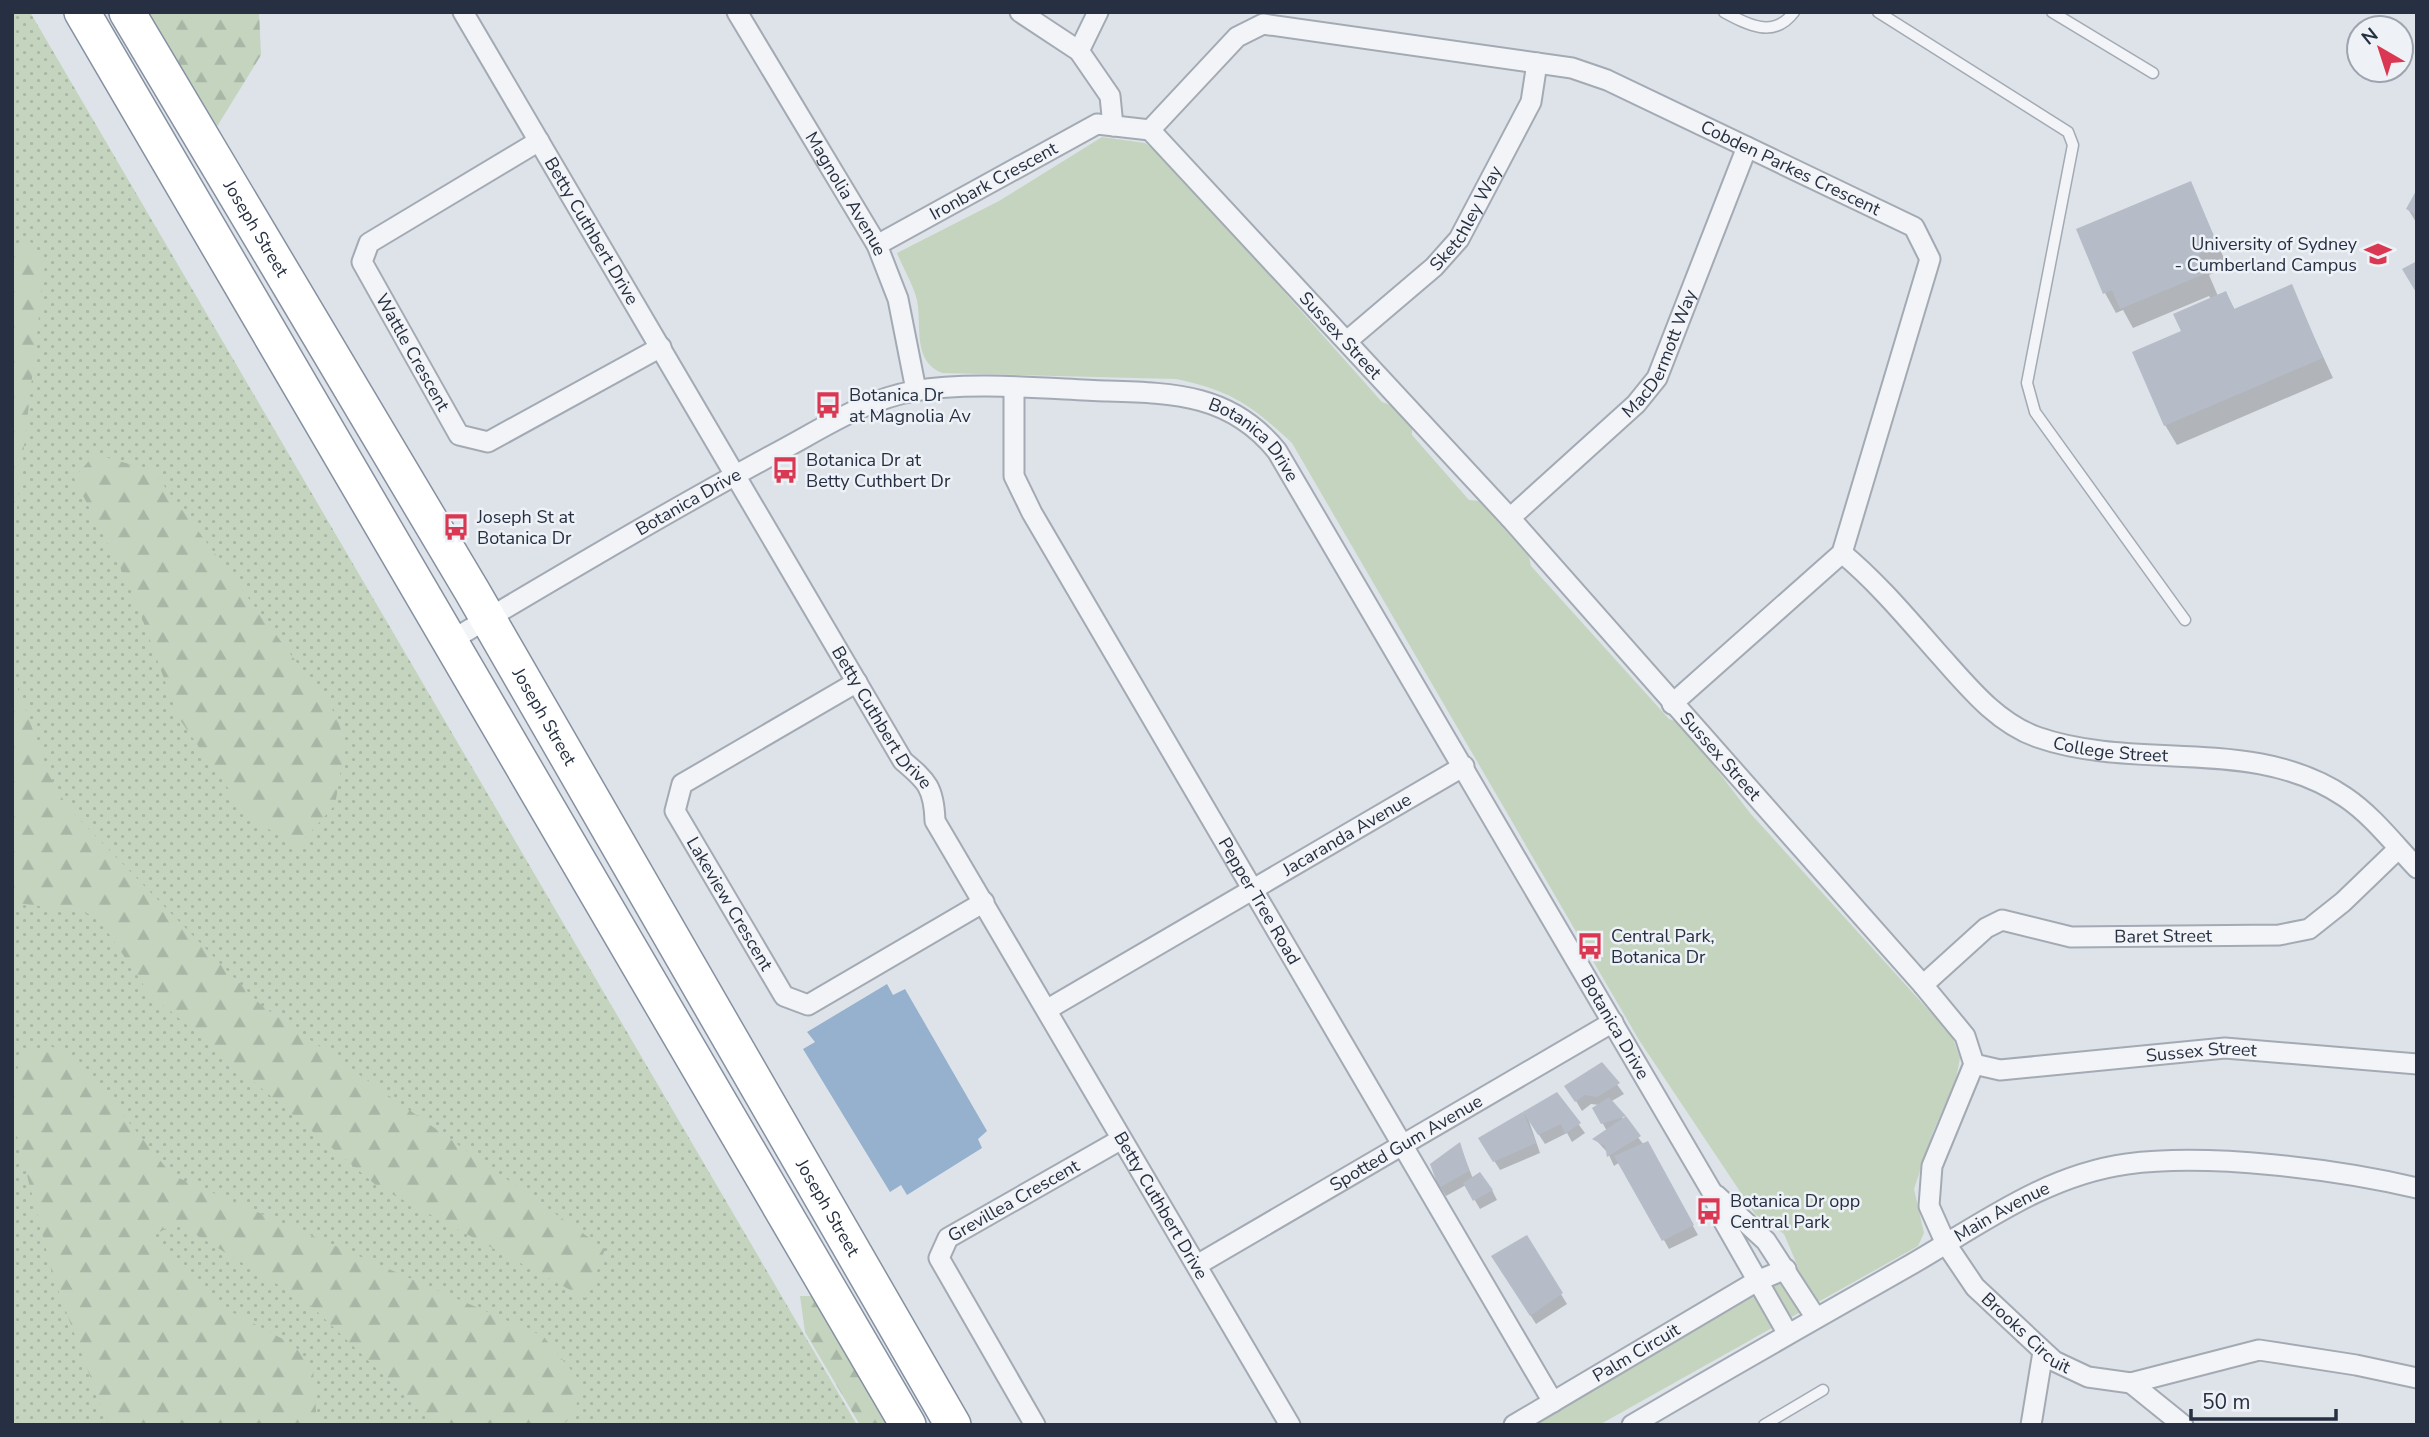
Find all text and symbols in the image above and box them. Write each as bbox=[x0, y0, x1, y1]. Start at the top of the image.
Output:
north arrow bbox=[2345, 14, 2415, 84]
text: N bbox=[2356, 22, 2384, 51]
street label: Cobden Parkes Crescent bbox=[1697, 115, 1885, 221]
street label: Magnolia Avenue bbox=[800, 127, 892, 259]
street label: Ironbark Crescent bbox=[925, 136, 1062, 226]
street label: Betty Cuthbert Drive bbox=[539, 153, 644, 309]
street label: Sketchley Way bbox=[1424, 161, 1508, 276]
street label: Joseph Street bbox=[217, 175, 294, 282]
place label: University of Sydney - Cumberland Campus bbox=[2175, 232, 2358, 277]
school or university icon: University of Sydney - Cumberland Campus bbox=[2363, 239, 2393, 269]
street label: MacDermott Way bbox=[1617, 285, 1703, 423]
street label: Sussex Street bbox=[1294, 286, 1388, 385]
street label: Wattle Crescent bbox=[370, 289, 456, 416]
place label: Botanica Dr at Magnolia Av bbox=[849, 383, 971, 428]
bus stop icon: Botanica Dr at Magnolia Av bbox=[813, 390, 843, 420]
street label: Botanica Drive bbox=[1205, 392, 1304, 486]
place label: Botanica Dr at Betty Cuthbert Dr bbox=[806, 448, 951, 493]
bus stop icon: Botanica Dr at Betty Cuthbert Dr bbox=[770, 455, 800, 485]
street label: Botanica Drive bbox=[631, 462, 745, 541]
place label: Joseph St at Botanica Dr bbox=[476, 505, 575, 550]
bus stop icon: Joseph St at Botanica Dr bbox=[441, 512, 471, 542]
street label: Betty Cuthbert Drive bbox=[826, 642, 938, 794]
street label: Joseph Street bbox=[506, 663, 582, 770]
street label: Sussex Street bbox=[1675, 706, 1767, 806]
street label: College Street bbox=[2050, 730, 2169, 768]
street label: Jacaranda Avenue bbox=[1277, 787, 1416, 882]
street label: Lakeview Crescent bbox=[681, 832, 779, 976]
street label: Pepper Tree Road bbox=[1213, 833, 1306, 969]
place label: Central Park, Botanica Dr bbox=[1611, 924, 1715, 969]
street label: Baret Street bbox=[2114, 924, 2213, 949]
bus stop icon: Central Park, Botanica Dr bbox=[1575, 931, 1605, 961]
street label: Botanica Drive bbox=[1575, 970, 1655, 1084]
street label: Sussex Street bbox=[2145, 1036, 2258, 1068]
street label: Spotted Gum Avenue bbox=[1325, 1089, 1487, 1197]
street label: Betty Cuthbert Drive bbox=[1108, 1127, 1214, 1284]
street label: Grevillea Crescent bbox=[943, 1153, 1084, 1248]
street label: Joseph Street bbox=[790, 1154, 866, 1261]
street label: Main Avenue bbox=[1950, 1176, 2053, 1248]
place label: Botanica Dr opp Central Park bbox=[1730, 1189, 1860, 1234]
bus stop icon: Botanica Dr opp Central Park bbox=[1694, 1196, 1724, 1226]
street label: Brooks Circuit bbox=[1976, 1287, 2075, 1379]
street label: Palm Circuit bbox=[1588, 1317, 1685, 1388]
scale bar bbox=[2191, 1378, 2336, 1422]
text: 50 m bbox=[2202, 1388, 2251, 1416]

